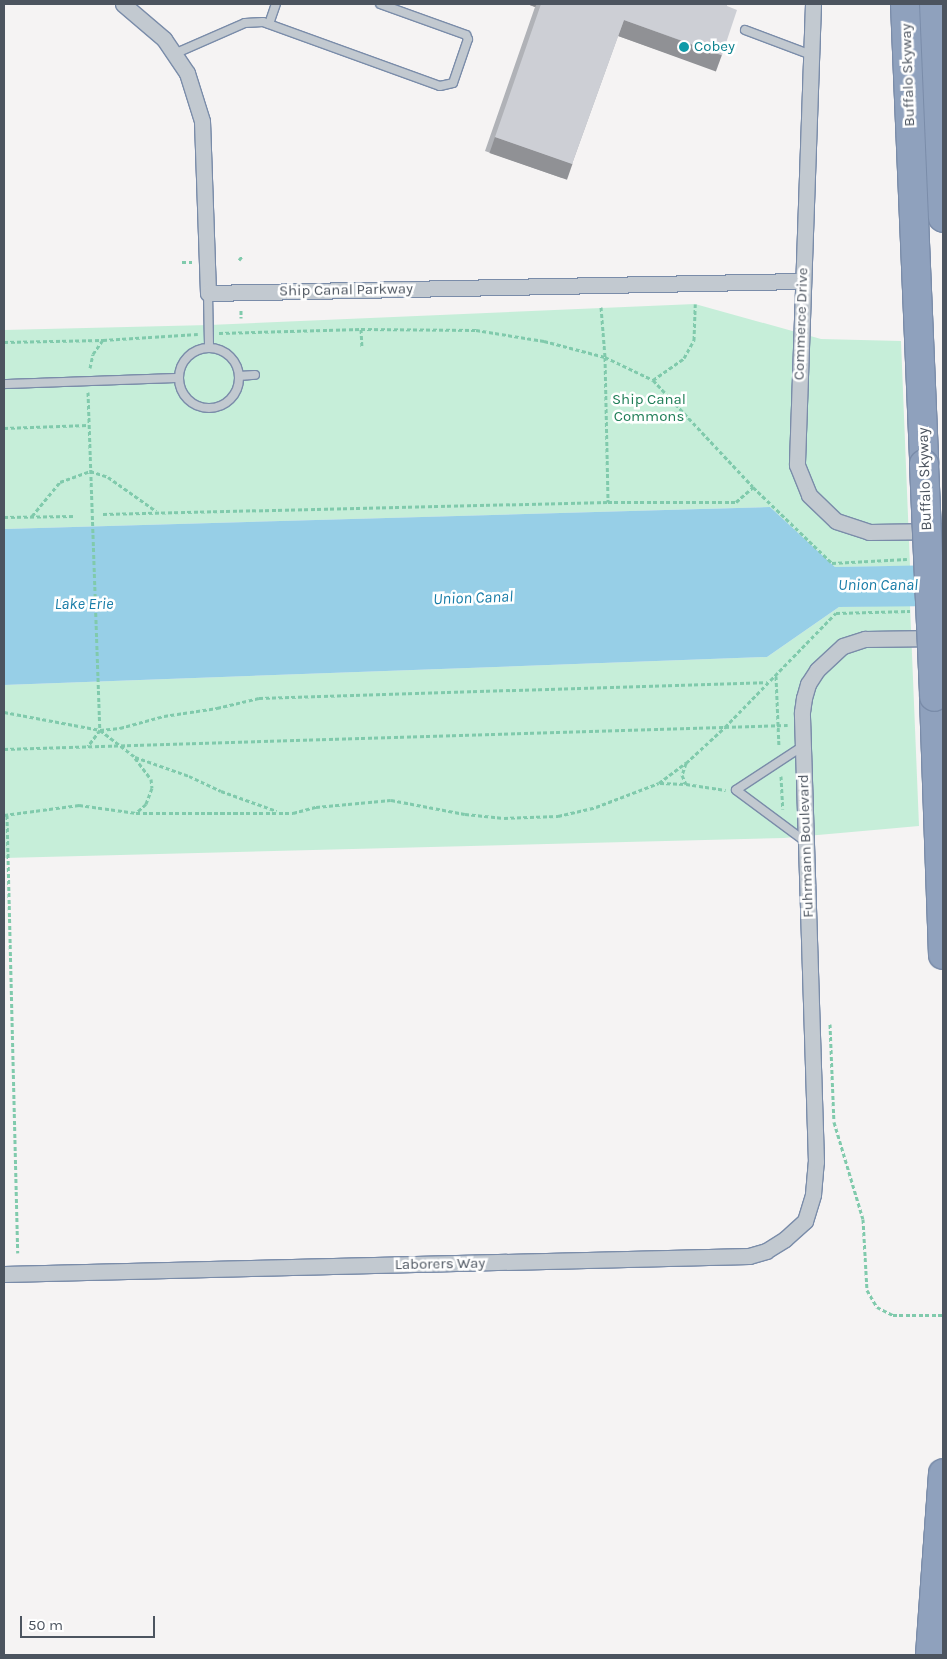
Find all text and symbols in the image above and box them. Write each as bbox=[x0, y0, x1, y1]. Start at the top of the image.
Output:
street label: Buffalo Skyway bbox=[897, 23, 919, 127]
place label: Cobey bbox=[694, 38, 735, 56]
marker: Cobey bbox=[678, 41, 690, 53]
street label: Commerce Drive bbox=[790, 267, 812, 381]
street label: Ship Canal Parkway bbox=[279, 280, 413, 300]
park label: Ship Canal Commons bbox=[612, 390, 686, 425]
street label: Buffalo Skyway bbox=[914, 427, 936, 531]
water label: Union Canal bbox=[838, 575, 918, 595]
water label: Union Canal bbox=[433, 587, 513, 609]
water label: Lake Erie bbox=[54, 594, 114, 614]
street label: Fuhrmann Boulevard bbox=[794, 774, 818, 918]
street label: Laborers Way bbox=[395, 1254, 485, 1274]
scale bar bbox=[22, 1606, 158, 1638]
text: 50 m bbox=[28, 1616, 63, 1634]

